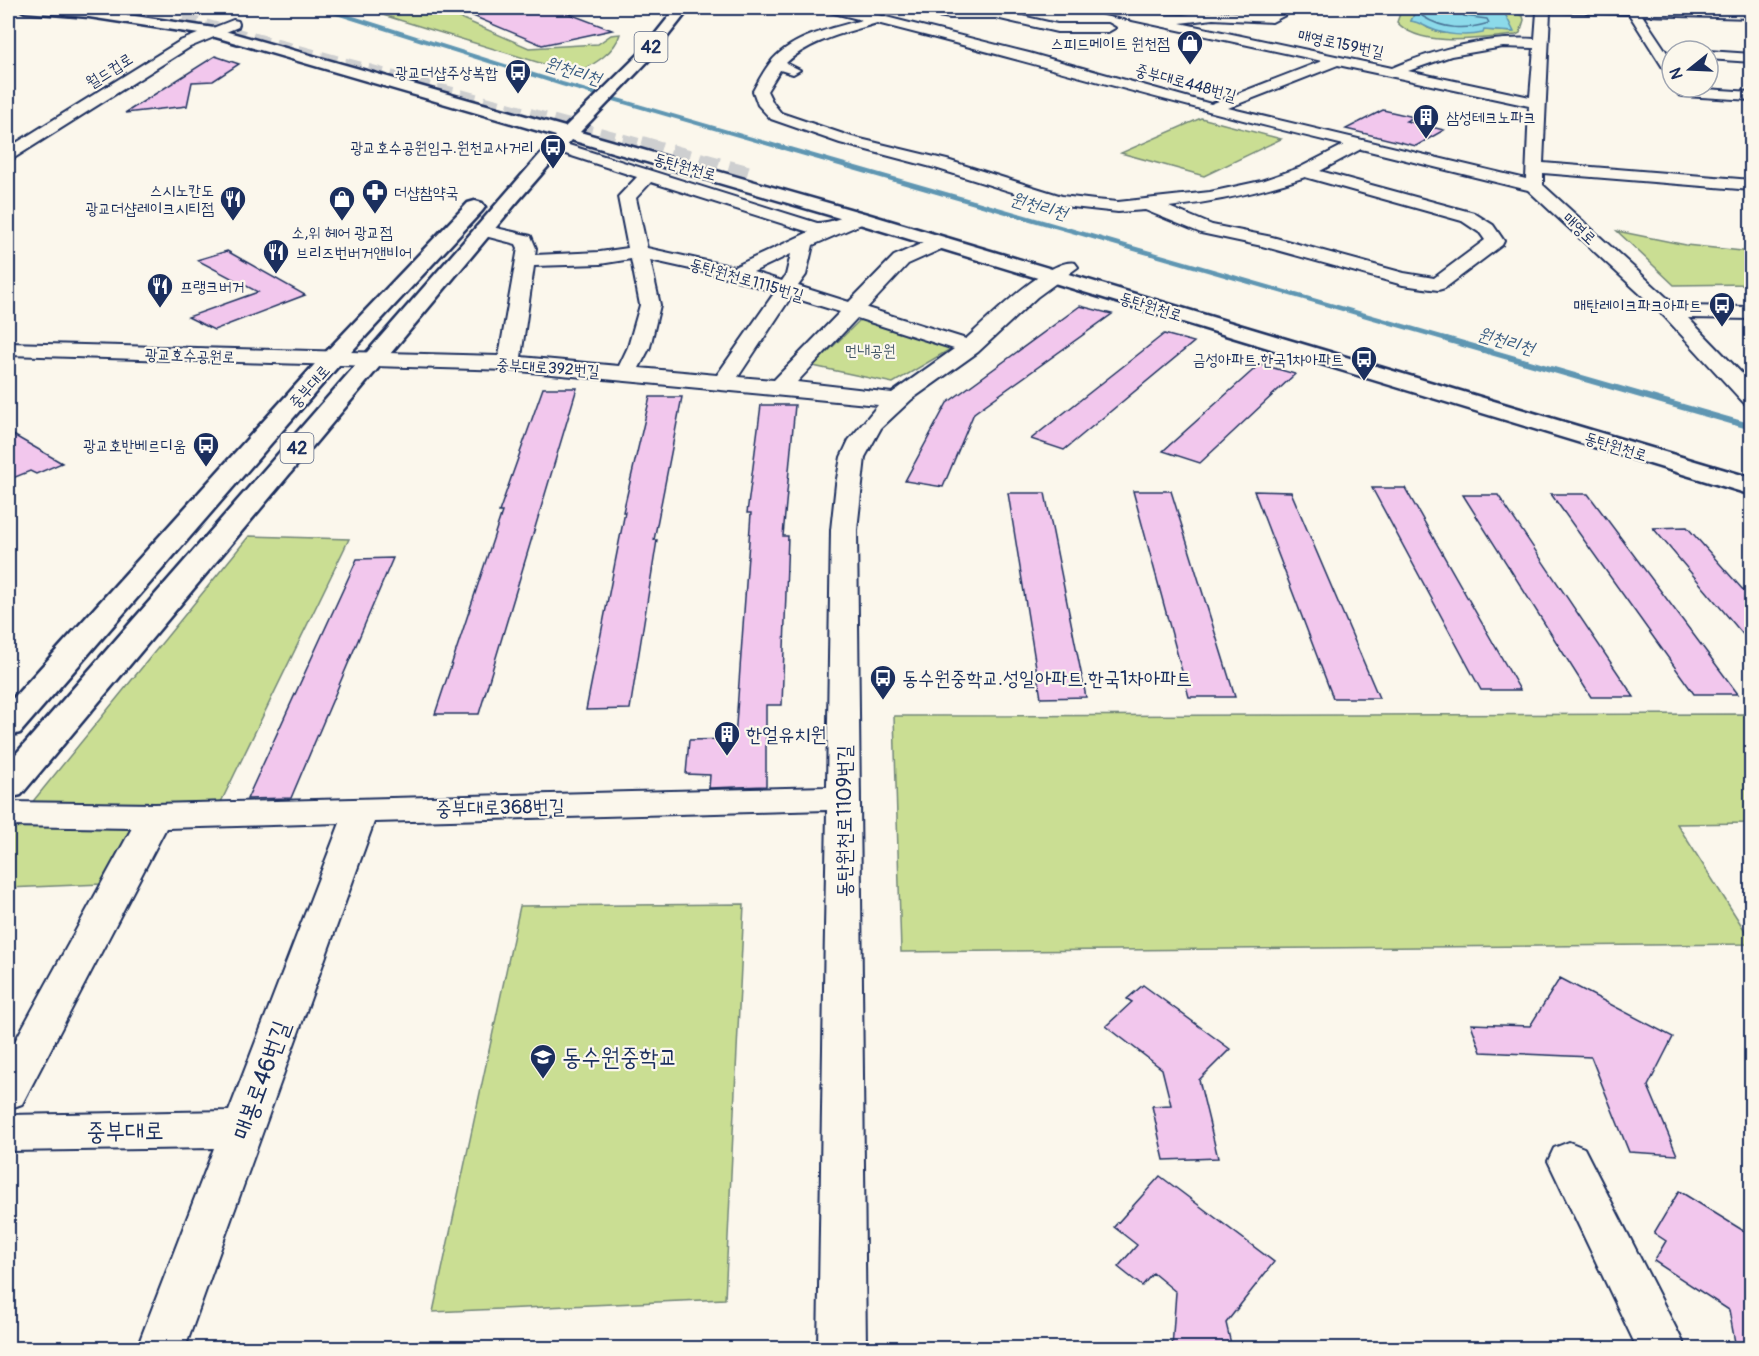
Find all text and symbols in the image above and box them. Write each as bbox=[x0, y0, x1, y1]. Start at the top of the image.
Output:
street label: 매영로159번길 bbox=[1296, 25, 1386, 63]
shop icon: 스피드메이트 원천점 bbox=[1175, 28, 1205, 66]
road number: 42 bbox=[634, 32, 668, 62]
place label: 스피드메이트 원천점 bbox=[1051, 34, 1170, 54]
north arrow bbox=[1660, 39, 1720, 99]
street label: 월드컵로 bbox=[82, 49, 137, 93]
water label: 원천리천 bbox=[542, 52, 605, 91]
bus stop icon: 광교더샵주상복합 bbox=[503, 57, 533, 95]
street label: 중부대로448번길 bbox=[1133, 60, 1239, 106]
place label: 광교더샵주상복합 bbox=[395, 63, 498, 83]
text: N bbox=[1665, 65, 1688, 82]
building icon: 삼성테크노파크 bbox=[1411, 102, 1441, 140]
place label: 삼성테크노파크 bbox=[1446, 108, 1536, 128]
bus stop icon: 광교호수공원입구.원천교사거리 bbox=[538, 132, 568, 170]
place label: 광교호수공원입구.원천교사거리 bbox=[350, 138, 534, 158]
street label: 동탄원천로 bbox=[651, 148, 718, 185]
pharmacy icon: 더샵참약국 bbox=[360, 177, 390, 215]
place label: 스시노칸도 광교더샵레이크시티점 bbox=[85, 181, 214, 219]
place label: 더샵참약국 bbox=[394, 183, 459, 203]
restaurant icon: 스시노칸도 광교더샵레이크시티점 bbox=[218, 184, 248, 222]
shop icon: 소,위 헤어 광교점 bbox=[327, 184, 357, 222]
water label: 원천리천 bbox=[1008, 187, 1071, 226]
street label: 매영로 bbox=[1558, 208, 1600, 249]
place label: 소,위 헤어 광교점 bbox=[291, 223, 393, 243]
restaurant icon: 브리즈번버거앤비어 bbox=[261, 237, 291, 275]
place label: 브리즈번버거앤비어 bbox=[296, 243, 412, 263]
street label: 동탄원천로1115번길 bbox=[687, 254, 806, 306]
restaurant icon: 프랭크버거 bbox=[145, 271, 175, 309]
place label: 프랭크버거 bbox=[180, 277, 244, 297]
street label: 동탄원천로 bbox=[1117, 288, 1184, 326]
bus stop icon: 매탄레이크파크아파트 bbox=[1707, 290, 1737, 328]
place label: 매탄레이크파크아파트 bbox=[1573, 296, 1702, 316]
water label: 원천리천 bbox=[1475, 322, 1538, 361]
park label: 먼내공원 bbox=[844, 341, 896, 361]
street label: 광교호수공원로 bbox=[145, 344, 235, 368]
bus stop icon: 금성아파트.한국1차아파트 bbox=[1349, 344, 1379, 382]
place label: 금성아파트.한국1차아파트 bbox=[1193, 350, 1344, 370]
street label: 중부대로392번길 bbox=[496, 354, 600, 382]
street label: 중부대로 bbox=[285, 361, 334, 412]
street label: 동탄원천로 bbox=[1582, 428, 1649, 466]
bus stop icon: 광교호반베르디움 bbox=[191, 430, 221, 468]
road number: 42 bbox=[280, 433, 314, 463]
place label: 광교호반베르디움 bbox=[83, 436, 186, 456]
bus stop icon: 동수원중학교.성일아파트.한국1차아파트 bbox=[868, 663, 898, 701]
place label: 동수원중학교.성일아파트.한국1차아파트 bbox=[902, 666, 1192, 691]
building icon: 한얼유치원 bbox=[712, 719, 742, 757]
place label: 한얼유치원 bbox=[746, 722, 826, 747]
street label: 동탄원천로1109번길 bbox=[832, 745, 857, 897]
street label: 중부대로368번길 bbox=[435, 794, 565, 821]
street label: 매봉로46번길 bbox=[227, 1017, 296, 1144]
school or university icon: 동수원중학교 bbox=[528, 1042, 558, 1080]
place label: 동수원중학교 bbox=[562, 1043, 678, 1072]
street label: 중부대로 bbox=[86, 1116, 164, 1147]

